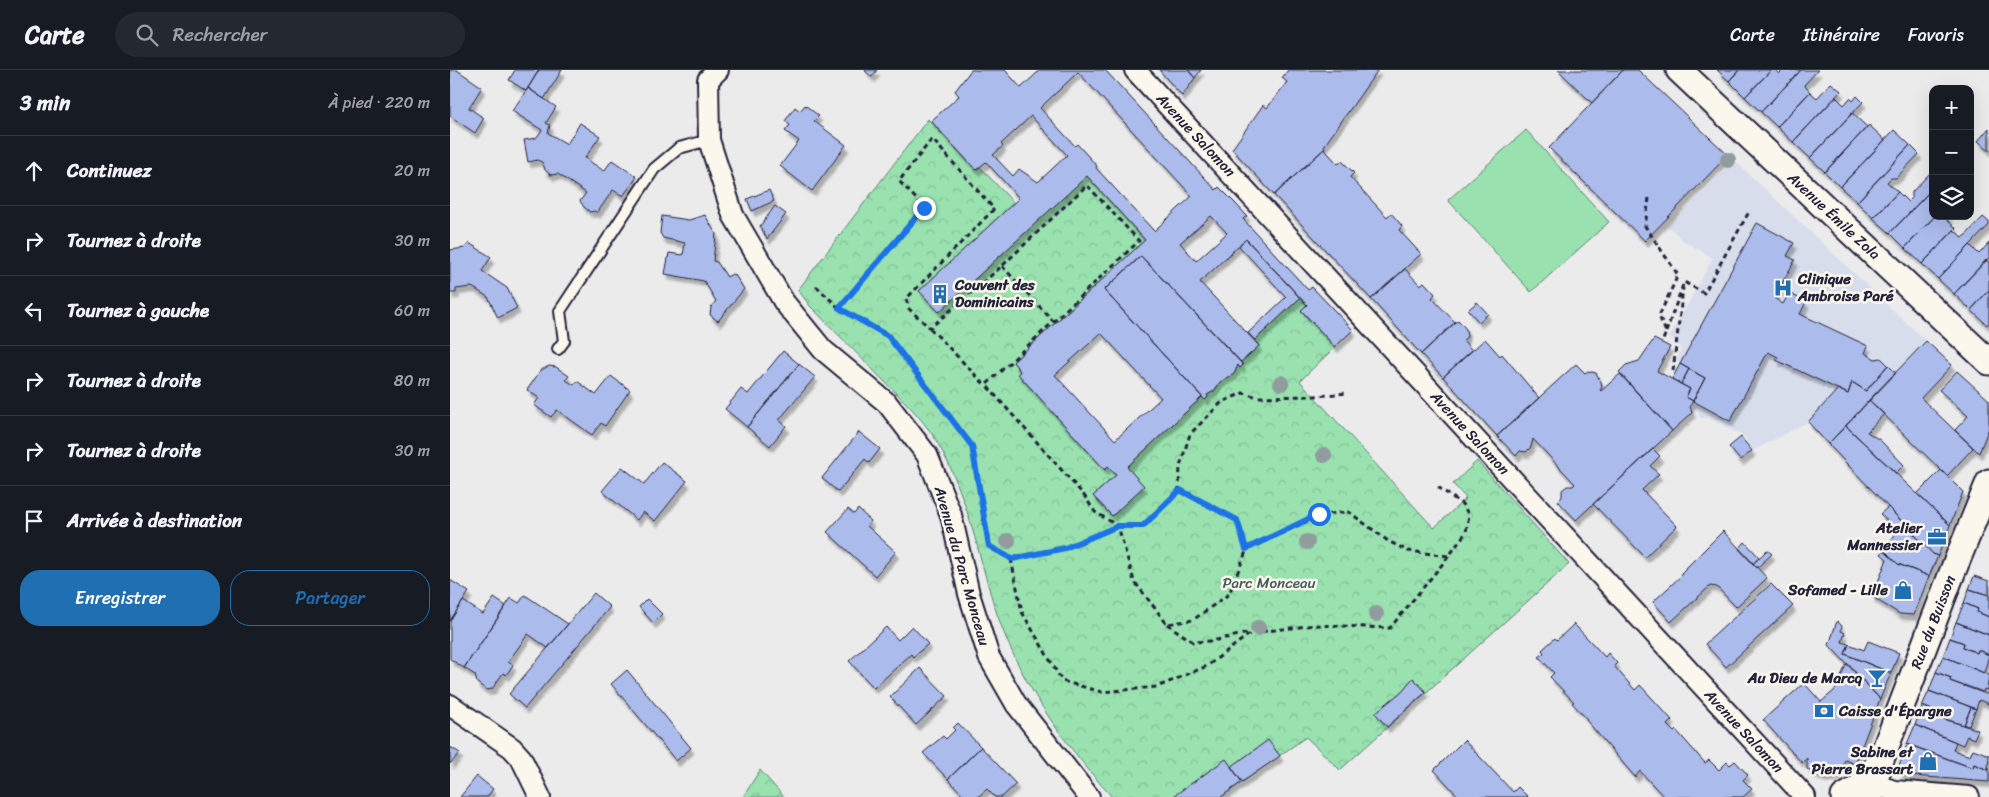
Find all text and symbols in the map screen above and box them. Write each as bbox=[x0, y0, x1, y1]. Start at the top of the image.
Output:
search box bbox=[115, 12, 465, 57]
text: Carte bbox=[25, 14, 85, 56]
text: Rechercher bbox=[173, 18, 267, 51]
text: Carte bbox=[1730, 19, 1775, 51]
text: Itinéraire bbox=[1803, 19, 1880, 51]
text: Favoris bbox=[1908, 19, 1964, 51]
icon: search bbox=[133, 21, 161, 49]
text: 3 min bbox=[20, 84, 70, 122]
map controls bbox=[1929, 85, 1974, 220]
button: + bbox=[1929, 85, 1974, 130]
street label: Avenue Salomon bbox=[1149, 86, 1242, 183]
text: À pied · 220 m bbox=[328, 88, 430, 117]
button: − bbox=[1929, 130, 1974, 175]
text: Continuez bbox=[67, 154, 152, 187]
text: 20 m bbox=[394, 156, 430, 185]
icon: ahead bbox=[20, 157, 48, 185]
street label: Avenue Émile Zola bbox=[1781, 165, 1887, 267]
button: layers bbox=[1929, 175, 1974, 220]
route end bbox=[913, 197, 936, 220]
text: Tournez à droite bbox=[67, 224, 201, 257]
text: 30 m bbox=[395, 226, 430, 255]
icon: right bbox=[20, 227, 48, 255]
place label: Clinique Ambroise Paré bbox=[1797, 266, 1894, 309]
place label: Couvent des Dominicains bbox=[954, 272, 1036, 315]
hospital icon: Clinique Ambroise Paré bbox=[1772, 277, 1794, 299]
building icon: Couvent des Dominicains bbox=[929, 283, 951, 305]
text: Tournez à gauche bbox=[67, 294, 209, 327]
text: 60 m bbox=[394, 296, 430, 325]
icon: left bbox=[20, 297, 48, 325]
text: Tournez à droite bbox=[67, 364, 201, 397]
text: 80 m bbox=[394, 366, 430, 395]
icon: right bbox=[20, 367, 48, 395]
street label: Avenue Salomon bbox=[1423, 384, 1516, 481]
text: Tournez à droite bbox=[67, 434, 201, 467]
text: 30 m bbox=[395, 436, 430, 465]
icon: right bbox=[20, 437, 48, 465]
street label: Avenue du Parc Monceau bbox=[926, 482, 997, 649]
route start bbox=[1308, 503, 1331, 526]
text: Arrivée à destination bbox=[67, 504, 242, 537]
icon: arrive bbox=[20, 507, 48, 535]
place label: Atelier Mannessier bbox=[1846, 515, 1924, 558]
office icon: Atelier Mannessier bbox=[1926, 526, 1948, 548]
button: Enregistrer bbox=[20, 570, 220, 626]
button: Partager bbox=[230, 570, 430, 626]
park label: Parc Monceau bbox=[1222, 570, 1316, 596]
street label: Rue du Buisson bbox=[1903, 571, 1963, 673]
place label: Sofamed - Lille bbox=[1787, 577, 1888, 603]
shop icon: Sofamed - Lille bbox=[1892, 579, 1914, 601]
place label: Au Dieu de Marcq bbox=[1747, 665, 1863, 691]
bar icon: Au Dieu de Marcq bbox=[1866, 667, 1888, 689]
street label: Avenue Salomon bbox=[1697, 682, 1790, 779]
place label: Caisse d'Épargne bbox=[1838, 698, 1952, 724]
bank icon: Caisse d'Épargne bbox=[1813, 700, 1835, 722]
place label: Sabine et Pierre Brassart bbox=[1811, 739, 1914, 782]
shop icon: Sabine et Pierre Brassart bbox=[1917, 750, 1939, 772]

